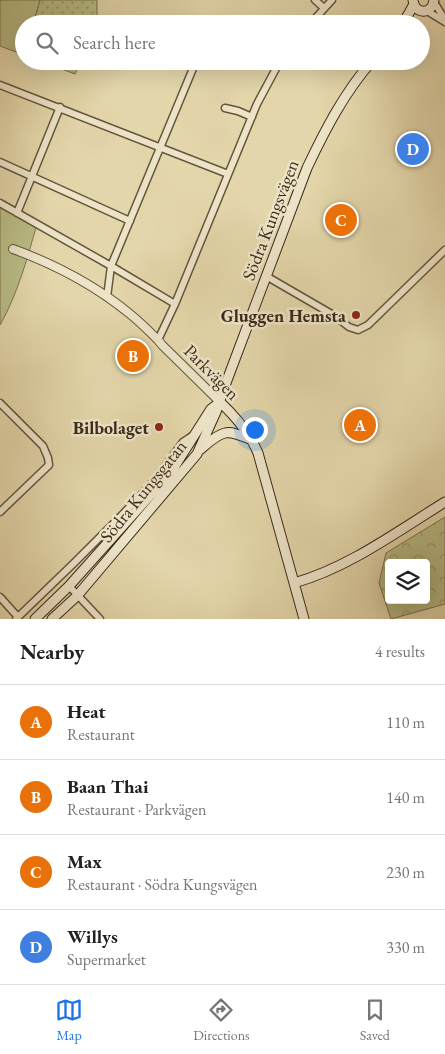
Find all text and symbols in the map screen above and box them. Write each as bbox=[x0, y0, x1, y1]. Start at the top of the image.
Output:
search box bbox=[15, 15, 430, 70]
icon: search bbox=[33, 29, 61, 57]
text: Search here bbox=[73, 30, 155, 55]
pin: D bbox=[397, 130, 429, 168]
street label: Södra Kungsvägen bbox=[236, 156, 304, 284]
pin: C bbox=[325, 201, 357, 239]
place label: Gluggen Hemsta bbox=[221, 304, 346, 327]
marker: Gluggen Hemsta bbox=[350, 309, 362, 321]
pin: B bbox=[117, 337, 149, 375]
street label: Parkvägen bbox=[179, 339, 245, 405]
pin: A bbox=[344, 406, 376, 444]
place label: Bilbolaget bbox=[73, 416, 149, 439]
your location bbox=[242, 417, 268, 443]
marker: Bilbolaget bbox=[153, 421, 165, 433]
street label: Södra Kungsgatan bbox=[95, 435, 192, 547]
map controls bbox=[385, 559, 430, 604]
button: layers bbox=[385, 559, 430, 604]
text: Nearby bbox=[20, 638, 84, 665]
text: 4 results bbox=[375, 641, 425, 662]
text: Heat bbox=[67, 699, 106, 724]
text: A bbox=[30, 712, 42, 733]
text: 110 m bbox=[386, 712, 425, 733]
text: Restaurant bbox=[67, 724, 135, 745]
text: Baan Thai bbox=[67, 774, 149, 799]
text: B bbox=[31, 787, 41, 808]
text: 140 m bbox=[386, 787, 425, 808]
text: Restaurant · Parkvägen bbox=[67, 799, 207, 820]
text: Max bbox=[67, 849, 102, 874]
text: C bbox=[30, 862, 42, 883]
text: 230 m bbox=[386, 862, 425, 883]
text: Restaurant · Södra Kungsvägen bbox=[67, 874, 258, 895]
text: Willys bbox=[67, 924, 118, 949]
text: D bbox=[30, 937, 42, 958]
text: 330 m bbox=[386, 937, 425, 958]
text: Supermarket bbox=[67, 949, 146, 970]
tab: Map bbox=[55, 996, 83, 1044]
tab: Directions bbox=[193, 996, 250, 1044]
tab: Saved bbox=[360, 996, 390, 1044]

